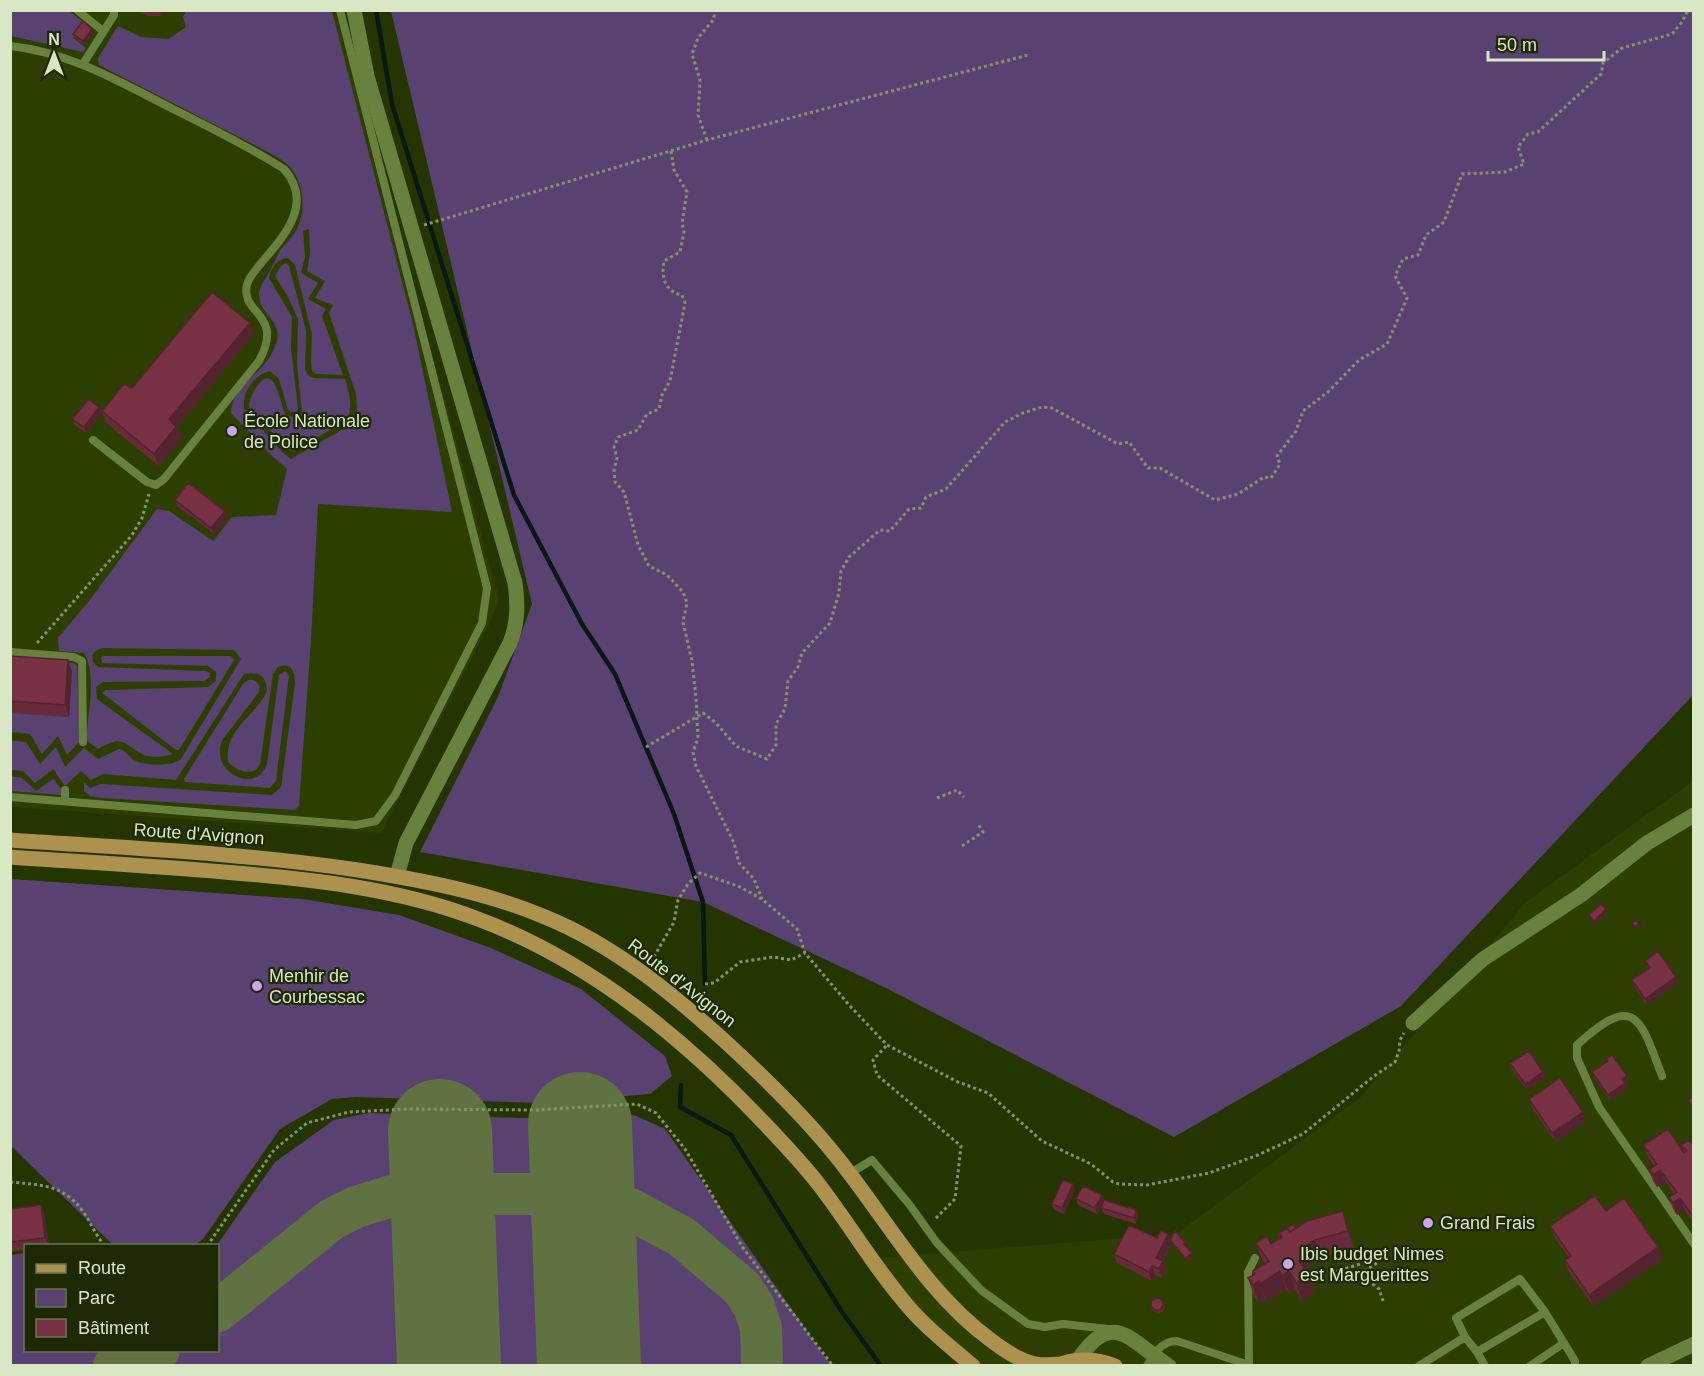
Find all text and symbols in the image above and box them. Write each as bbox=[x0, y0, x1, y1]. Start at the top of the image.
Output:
north arrow bbox=[24, 24, 84, 84]
scale bar bbox=[1488, 24, 1604, 62]
text: N bbox=[48, 31, 60, 48]
text: 50 m bbox=[1497, 35, 1537, 55]
place label: École Nationale de Police bbox=[244, 411, 370, 452]
marker: École Nationale de Police bbox=[225, 424, 239, 438]
street label: Route d'Avignon bbox=[133, 819, 265, 849]
street label: Route d'Avignon bbox=[624, 935, 740, 1031]
place label: Menhir de Courbessac bbox=[269, 966, 365, 1007]
marker: Menhir de Courbessac bbox=[250, 979, 264, 993]
place label: Grand Frais bbox=[1440, 1213, 1535, 1233]
marker: Grand Frais bbox=[1421, 1216, 1435, 1230]
legend bbox=[24, 1244, 219, 1352]
place label: Ibis budget Nimes est Marguerittes bbox=[1300, 1244, 1444, 1285]
marker: Ibis budget Nimes est Marguerittes bbox=[1281, 1257, 1295, 1271]
text: Route bbox=[78, 1258, 126, 1278]
text: Parc bbox=[78, 1288, 115, 1308]
text: Bâtiment bbox=[78, 1318, 149, 1338]

